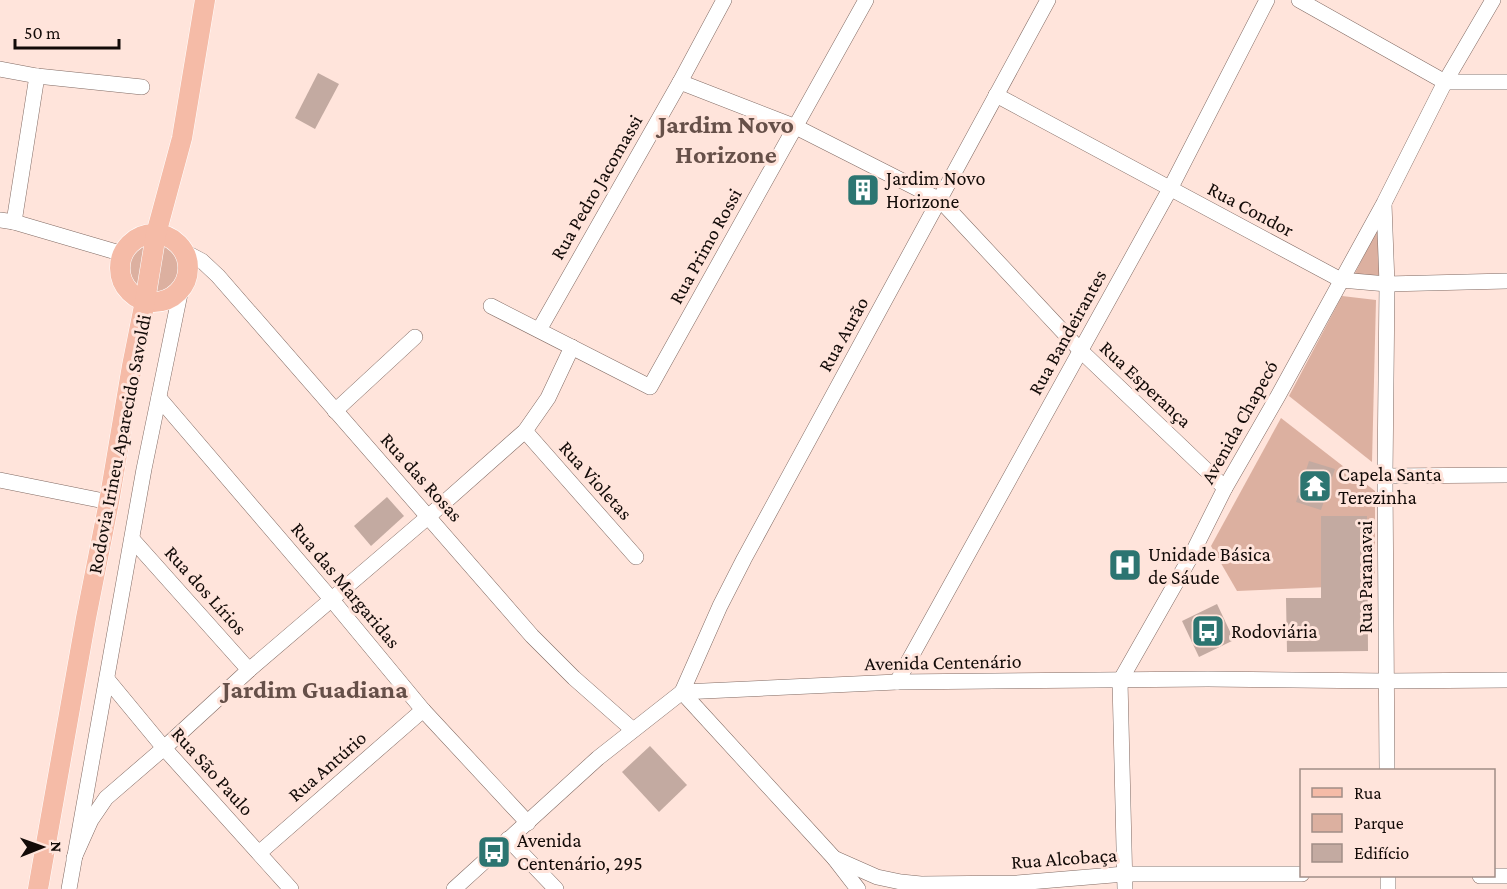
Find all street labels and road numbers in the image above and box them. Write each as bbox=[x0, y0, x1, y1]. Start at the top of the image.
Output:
street label: Rua Pedro Jacomassi bbox=[546, 111, 647, 264]
street label: Rua Condor bbox=[1204, 177, 1298, 241]
street label: Rua Primo Rossi bbox=[664, 185, 746, 307]
street label: Rua Bandeirantes bbox=[1023, 265, 1111, 398]
street label: Rua Aurão bbox=[813, 293, 873, 375]
street label: Rodovia Irineu Aparecido Savoldi bbox=[83, 312, 156, 576]
street label: Rua Esperança bbox=[1095, 336, 1196, 433]
street label: Avenida Chapecó bbox=[1196, 356, 1283, 488]
street label: Rua das Rosas bbox=[377, 428, 468, 526]
street label: Rua Violetas bbox=[555, 436, 637, 524]
street label: Rua das Margaridas bbox=[286, 518, 405, 653]
street label: Rua Paranavai bbox=[1354, 521, 1376, 633]
street label: Rua dos Lírios bbox=[160, 541, 252, 639]
street label: Avenida Centenário bbox=[864, 650, 1022, 674]
street label: Rua São Paulo bbox=[168, 722, 259, 820]
street label: Rua Antúrio bbox=[284, 726, 371, 806]
street label: Rua Alcobaça bbox=[1010, 843, 1118, 874]

